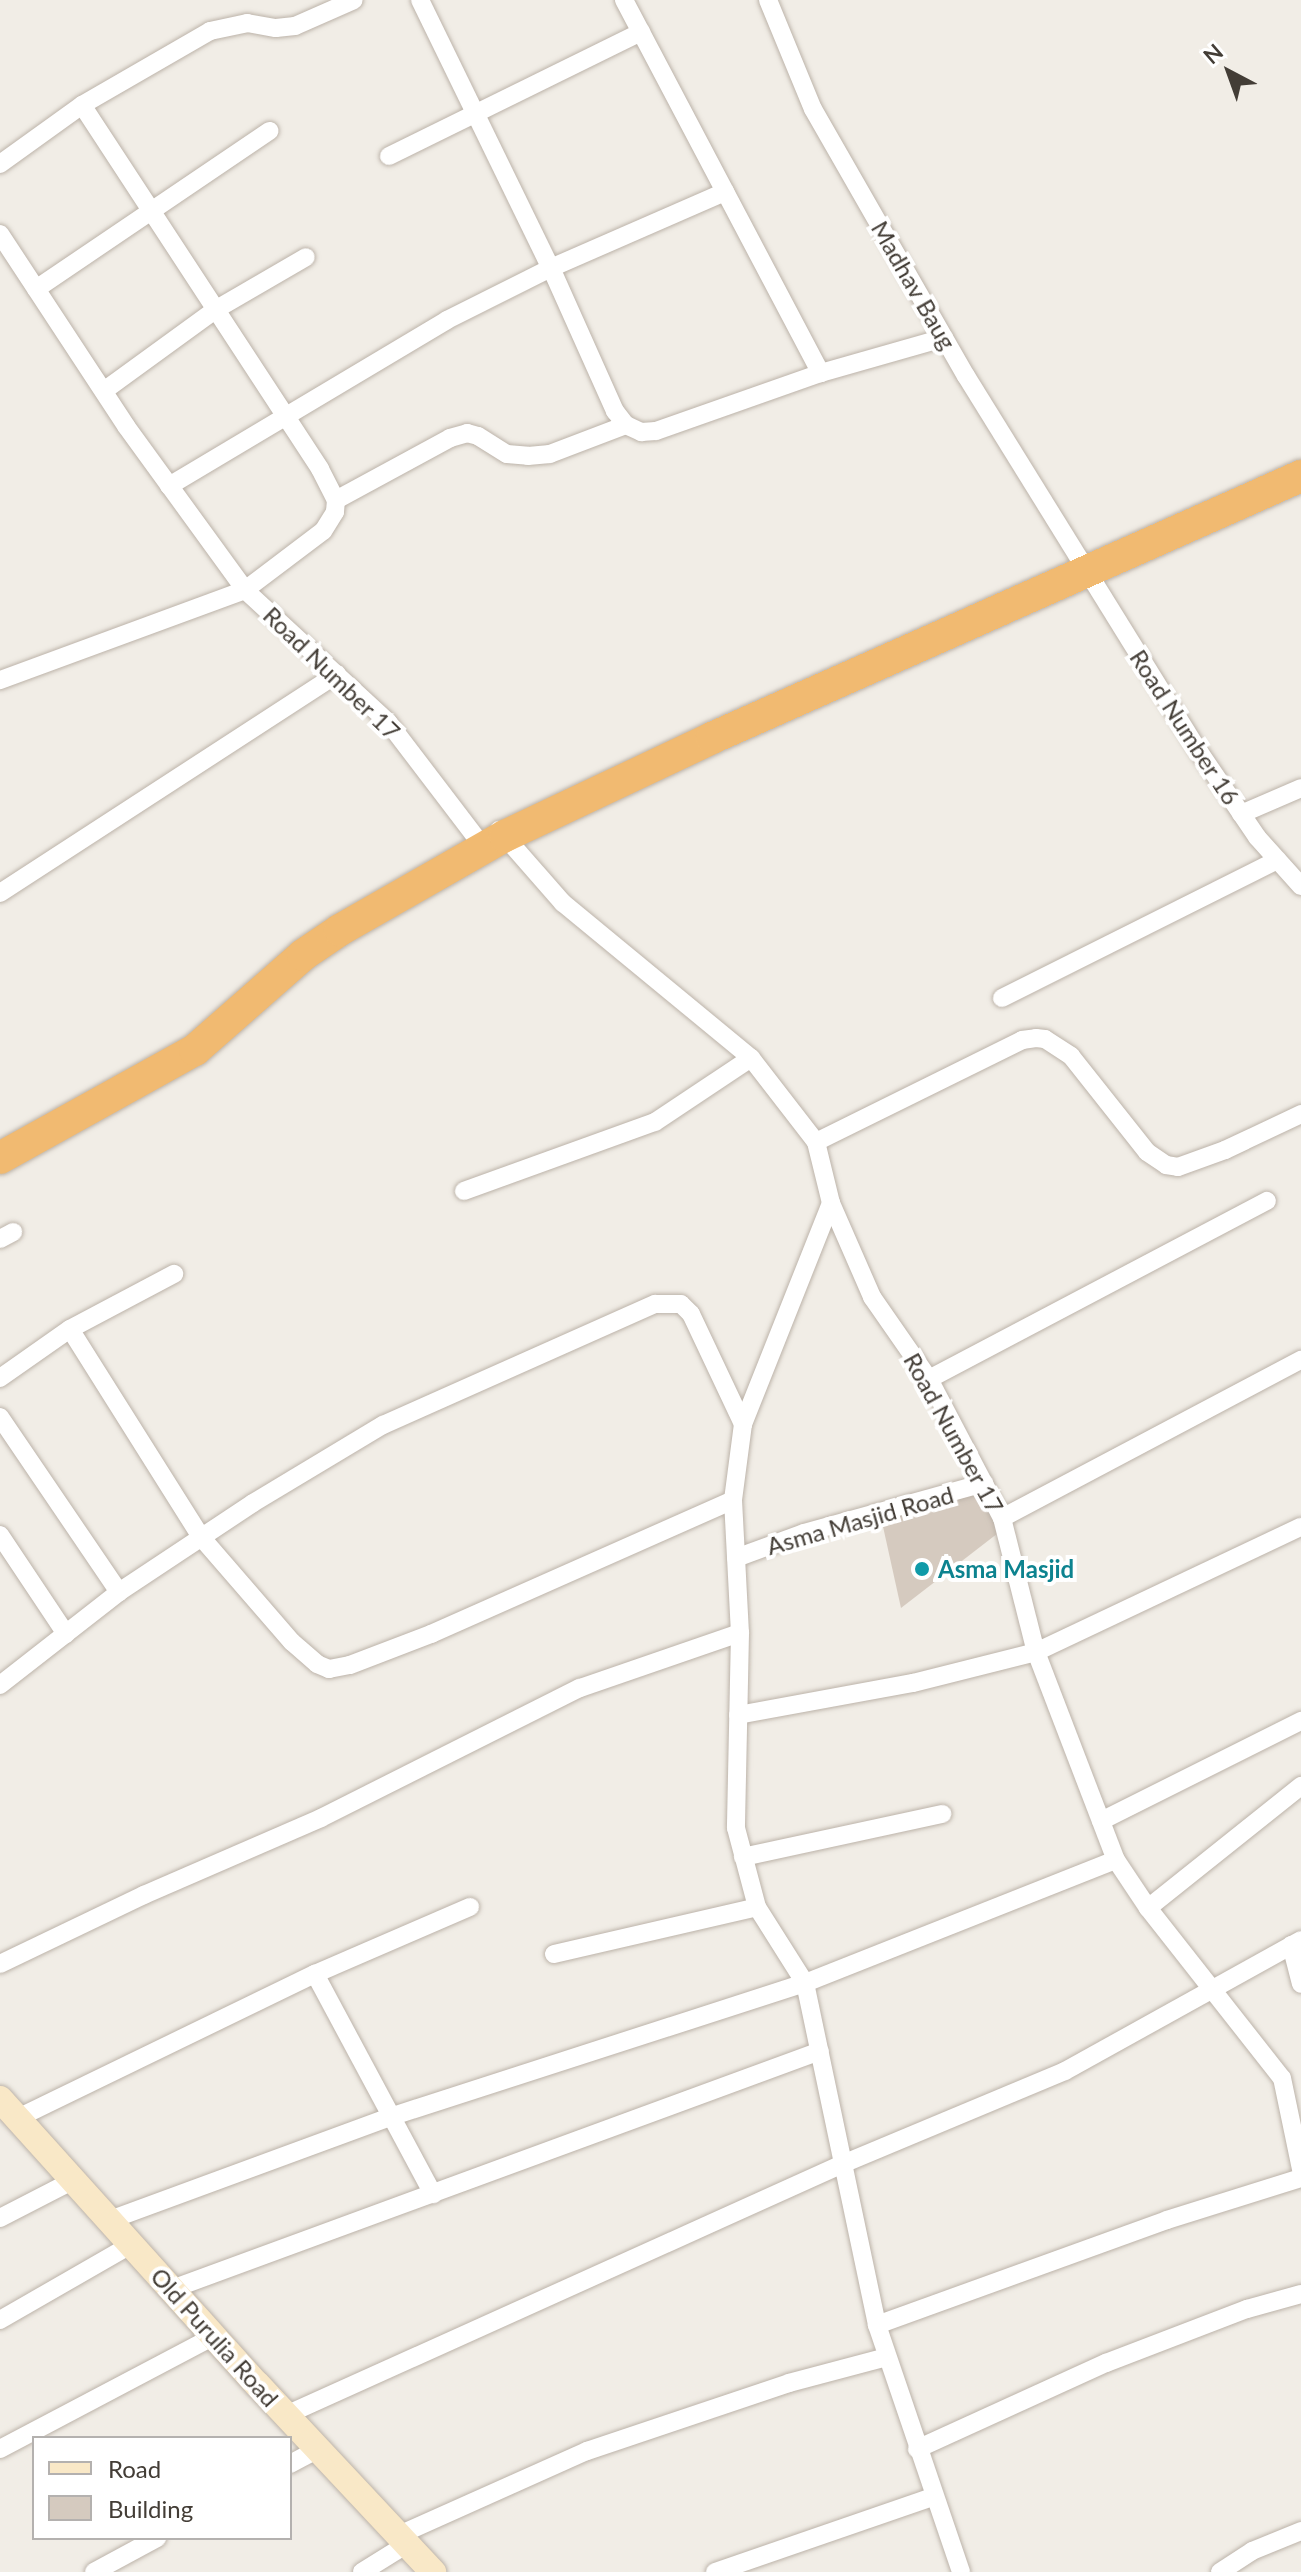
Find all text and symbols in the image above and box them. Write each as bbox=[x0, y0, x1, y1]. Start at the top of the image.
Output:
north arrow bbox=[1189, 32, 1269, 112]
text: N bbox=[1198, 38, 1228, 69]
street label: Madhav Baug bbox=[866, 215, 962, 355]
street label: Road Number 17 bbox=[257, 600, 407, 746]
street label: Road Number 16 bbox=[1124, 644, 1246, 810]
street label: Road Number 17 bbox=[898, 1348, 1010, 1518]
street label: Asma Masjid Road bbox=[763, 1480, 957, 1560]
place label: Asma Masjid bbox=[938, 1555, 1074, 1583]
marker: Asma Masjid bbox=[913, 1560, 931, 1578]
street label: Old Purulia Road bbox=[145, 2262, 285, 2412]
legend bbox=[32, 2436, 292, 2540]
text: Road bbox=[108, 2454, 161, 2483]
text: Building bbox=[108, 2494, 193, 2523]

